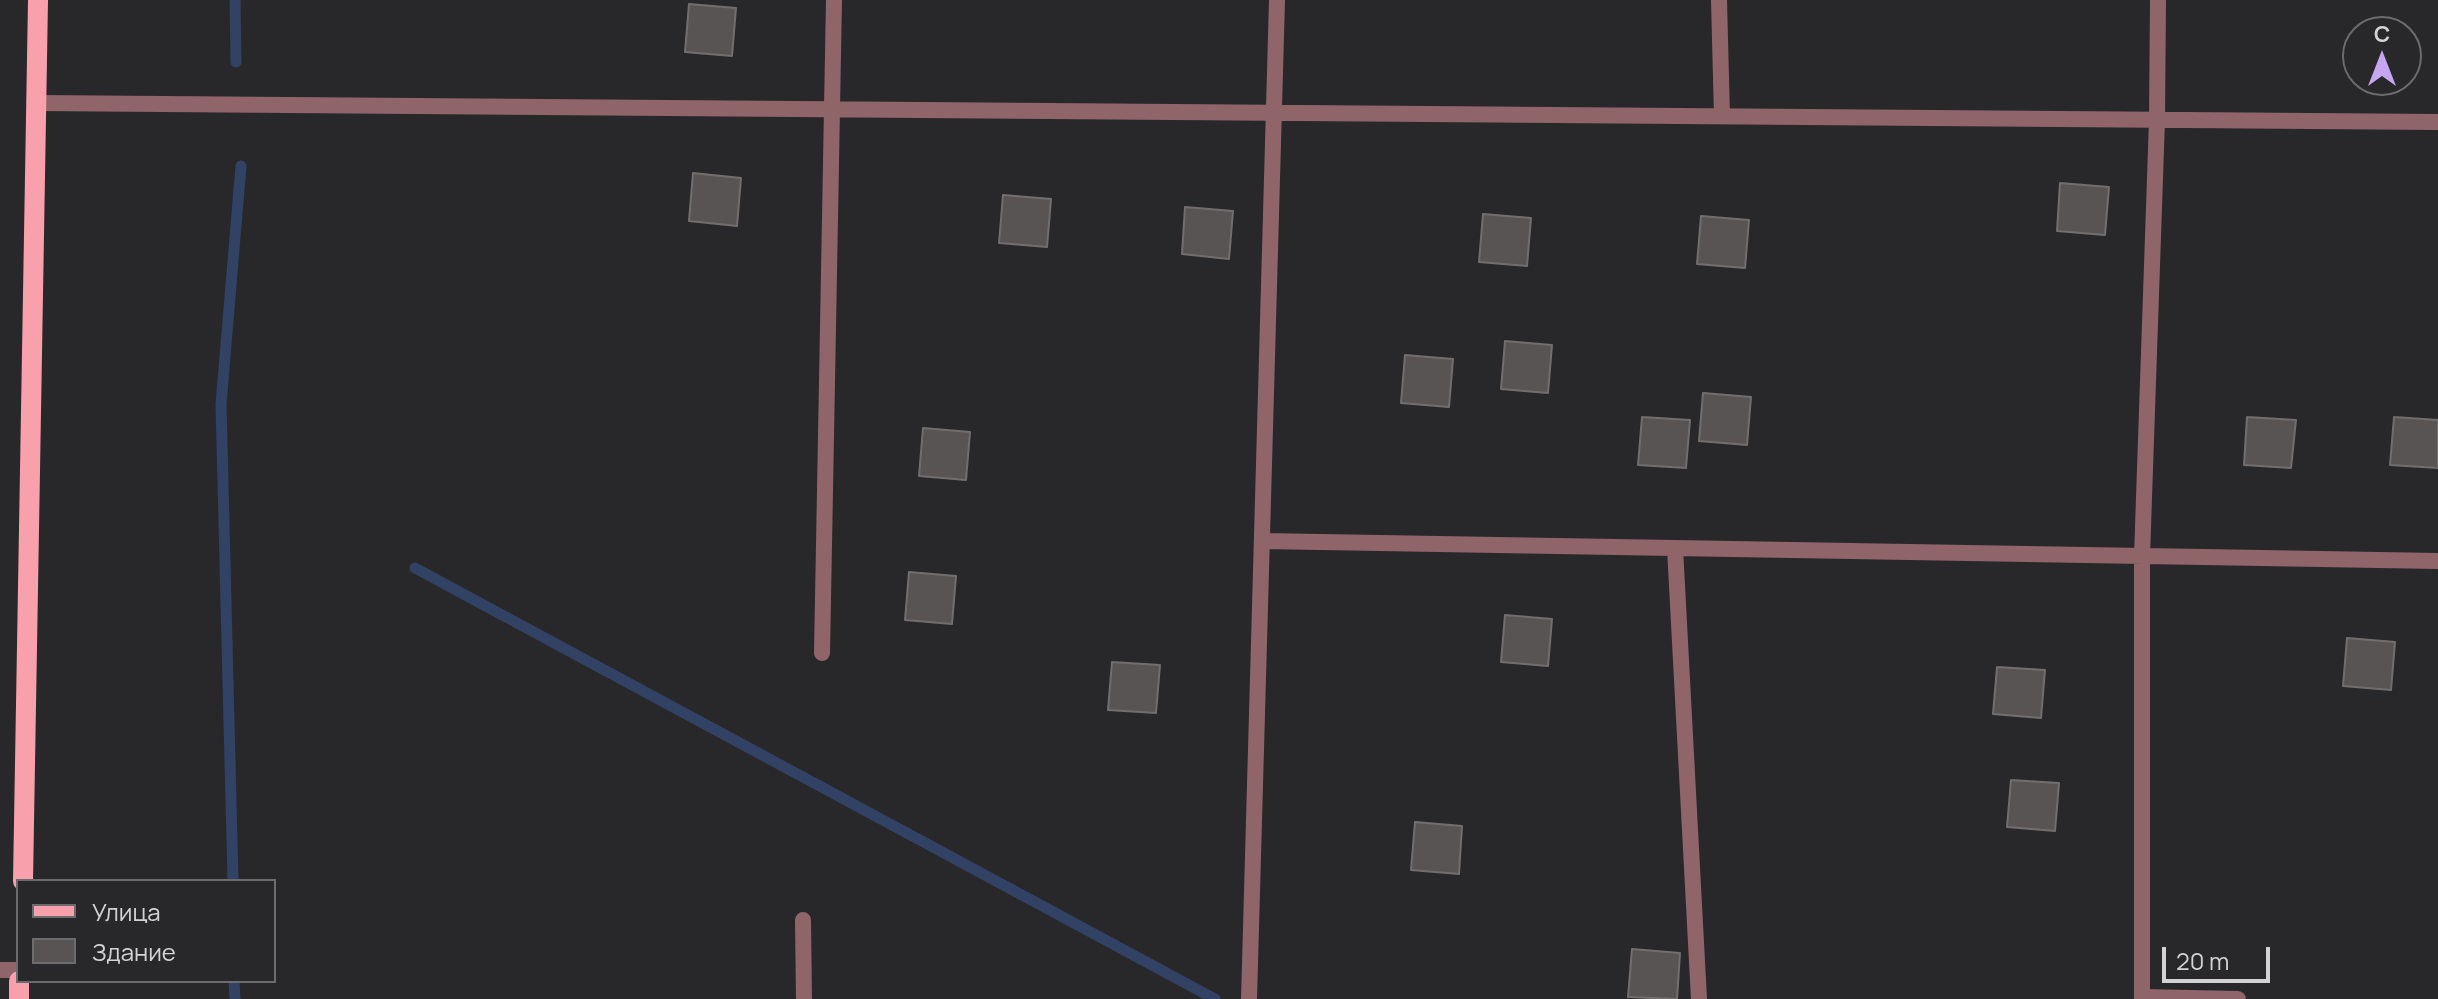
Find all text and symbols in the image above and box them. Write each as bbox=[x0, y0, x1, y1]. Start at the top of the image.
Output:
north arrow bbox=[2342, 16, 2422, 96]
text: С bbox=[2374, 19, 2390, 49]
legend bbox=[16, 879, 276, 983]
text: Улица bbox=[92, 895, 161, 928]
scale bar bbox=[2166, 931, 2274, 981]
text: Здание bbox=[92, 935, 176, 968]
text: 20 m bbox=[2176, 944, 2229, 977]

